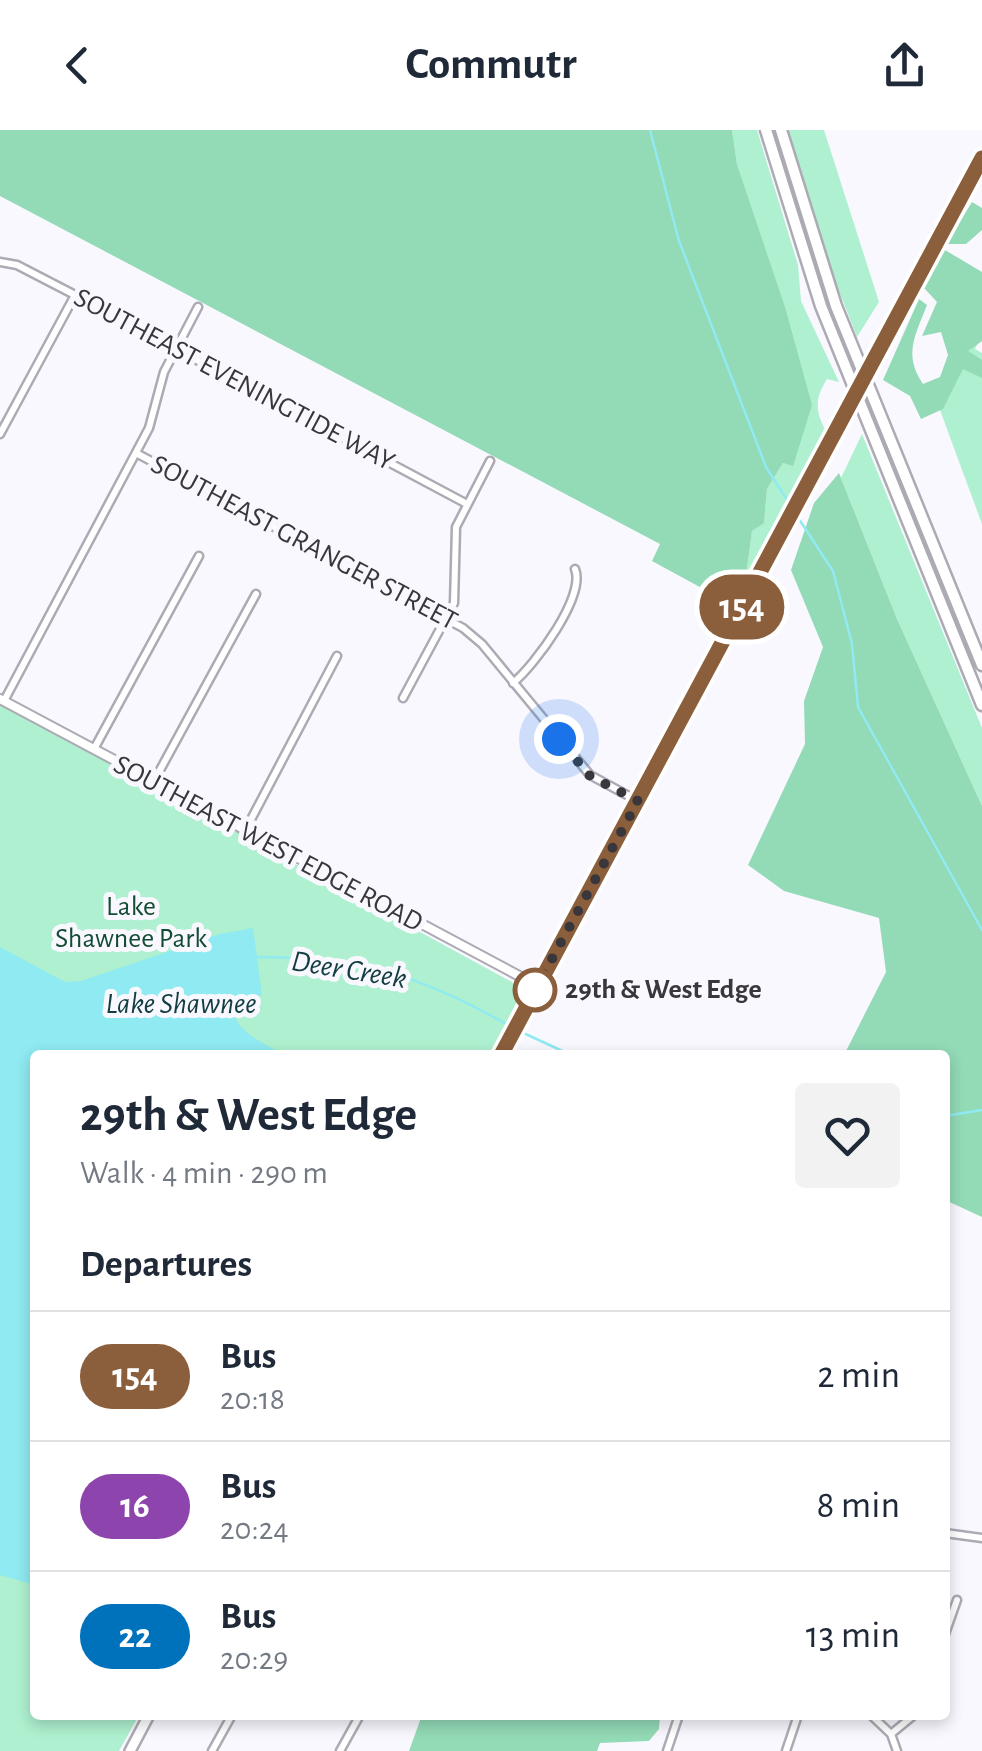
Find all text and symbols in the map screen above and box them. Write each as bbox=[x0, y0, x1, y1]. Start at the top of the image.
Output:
icon: back bbox=[50, 38, 105, 93]
icon: share bbox=[877, 38, 932, 93]
text: Commutr bbox=[405, 42, 577, 87]
street label: SOUTHEAST EVENINGTIDE WAY bbox=[69, 283, 399, 477]
street label: SOUTHEAST GRANGER STREET bbox=[146, 450, 462, 636]
line badge: 154 bbox=[684, 574, 800, 640]
text: 154 bbox=[719, 590, 765, 625]
your location bbox=[534, 714, 584, 764]
street label: SOUTHEAST WEST EDGE ROAD bbox=[109, 751, 427, 937]
park label: Lake Shawnee Park bbox=[55, 893, 207, 953]
water label: Deer Creek bbox=[289, 946, 409, 994]
marker: 29th & West Edge bbox=[514, 969, 556, 1011]
place label: 29th & West Edge bbox=[565, 976, 762, 1004]
water label: Lake Shawnee bbox=[105, 989, 257, 1019]
button: heart bbox=[795, 1083, 900, 1188]
text: 29th & West Edge bbox=[80, 1092, 417, 1140]
text: Walk · 4 min · 290 m bbox=[80, 1157, 328, 1189]
text: Departures bbox=[80, 1246, 252, 1284]
text: Bus bbox=[220, 1338, 276, 1376]
text: 2 min bbox=[817, 1357, 900, 1395]
text: 154 bbox=[112, 1359, 158, 1394]
text: 20:18 bbox=[220, 1383, 285, 1415]
text: Bus bbox=[220, 1468, 276, 1506]
text: 8 min bbox=[817, 1487, 900, 1525]
text: 16 bbox=[120, 1489, 150, 1524]
text: 20:24 bbox=[220, 1513, 289, 1545]
text: Bus bbox=[220, 1598, 276, 1636]
text: 13 min bbox=[806, 1617, 900, 1655]
text: 22 bbox=[119, 1619, 151, 1654]
text: 20:29 bbox=[220, 1643, 288, 1675]

